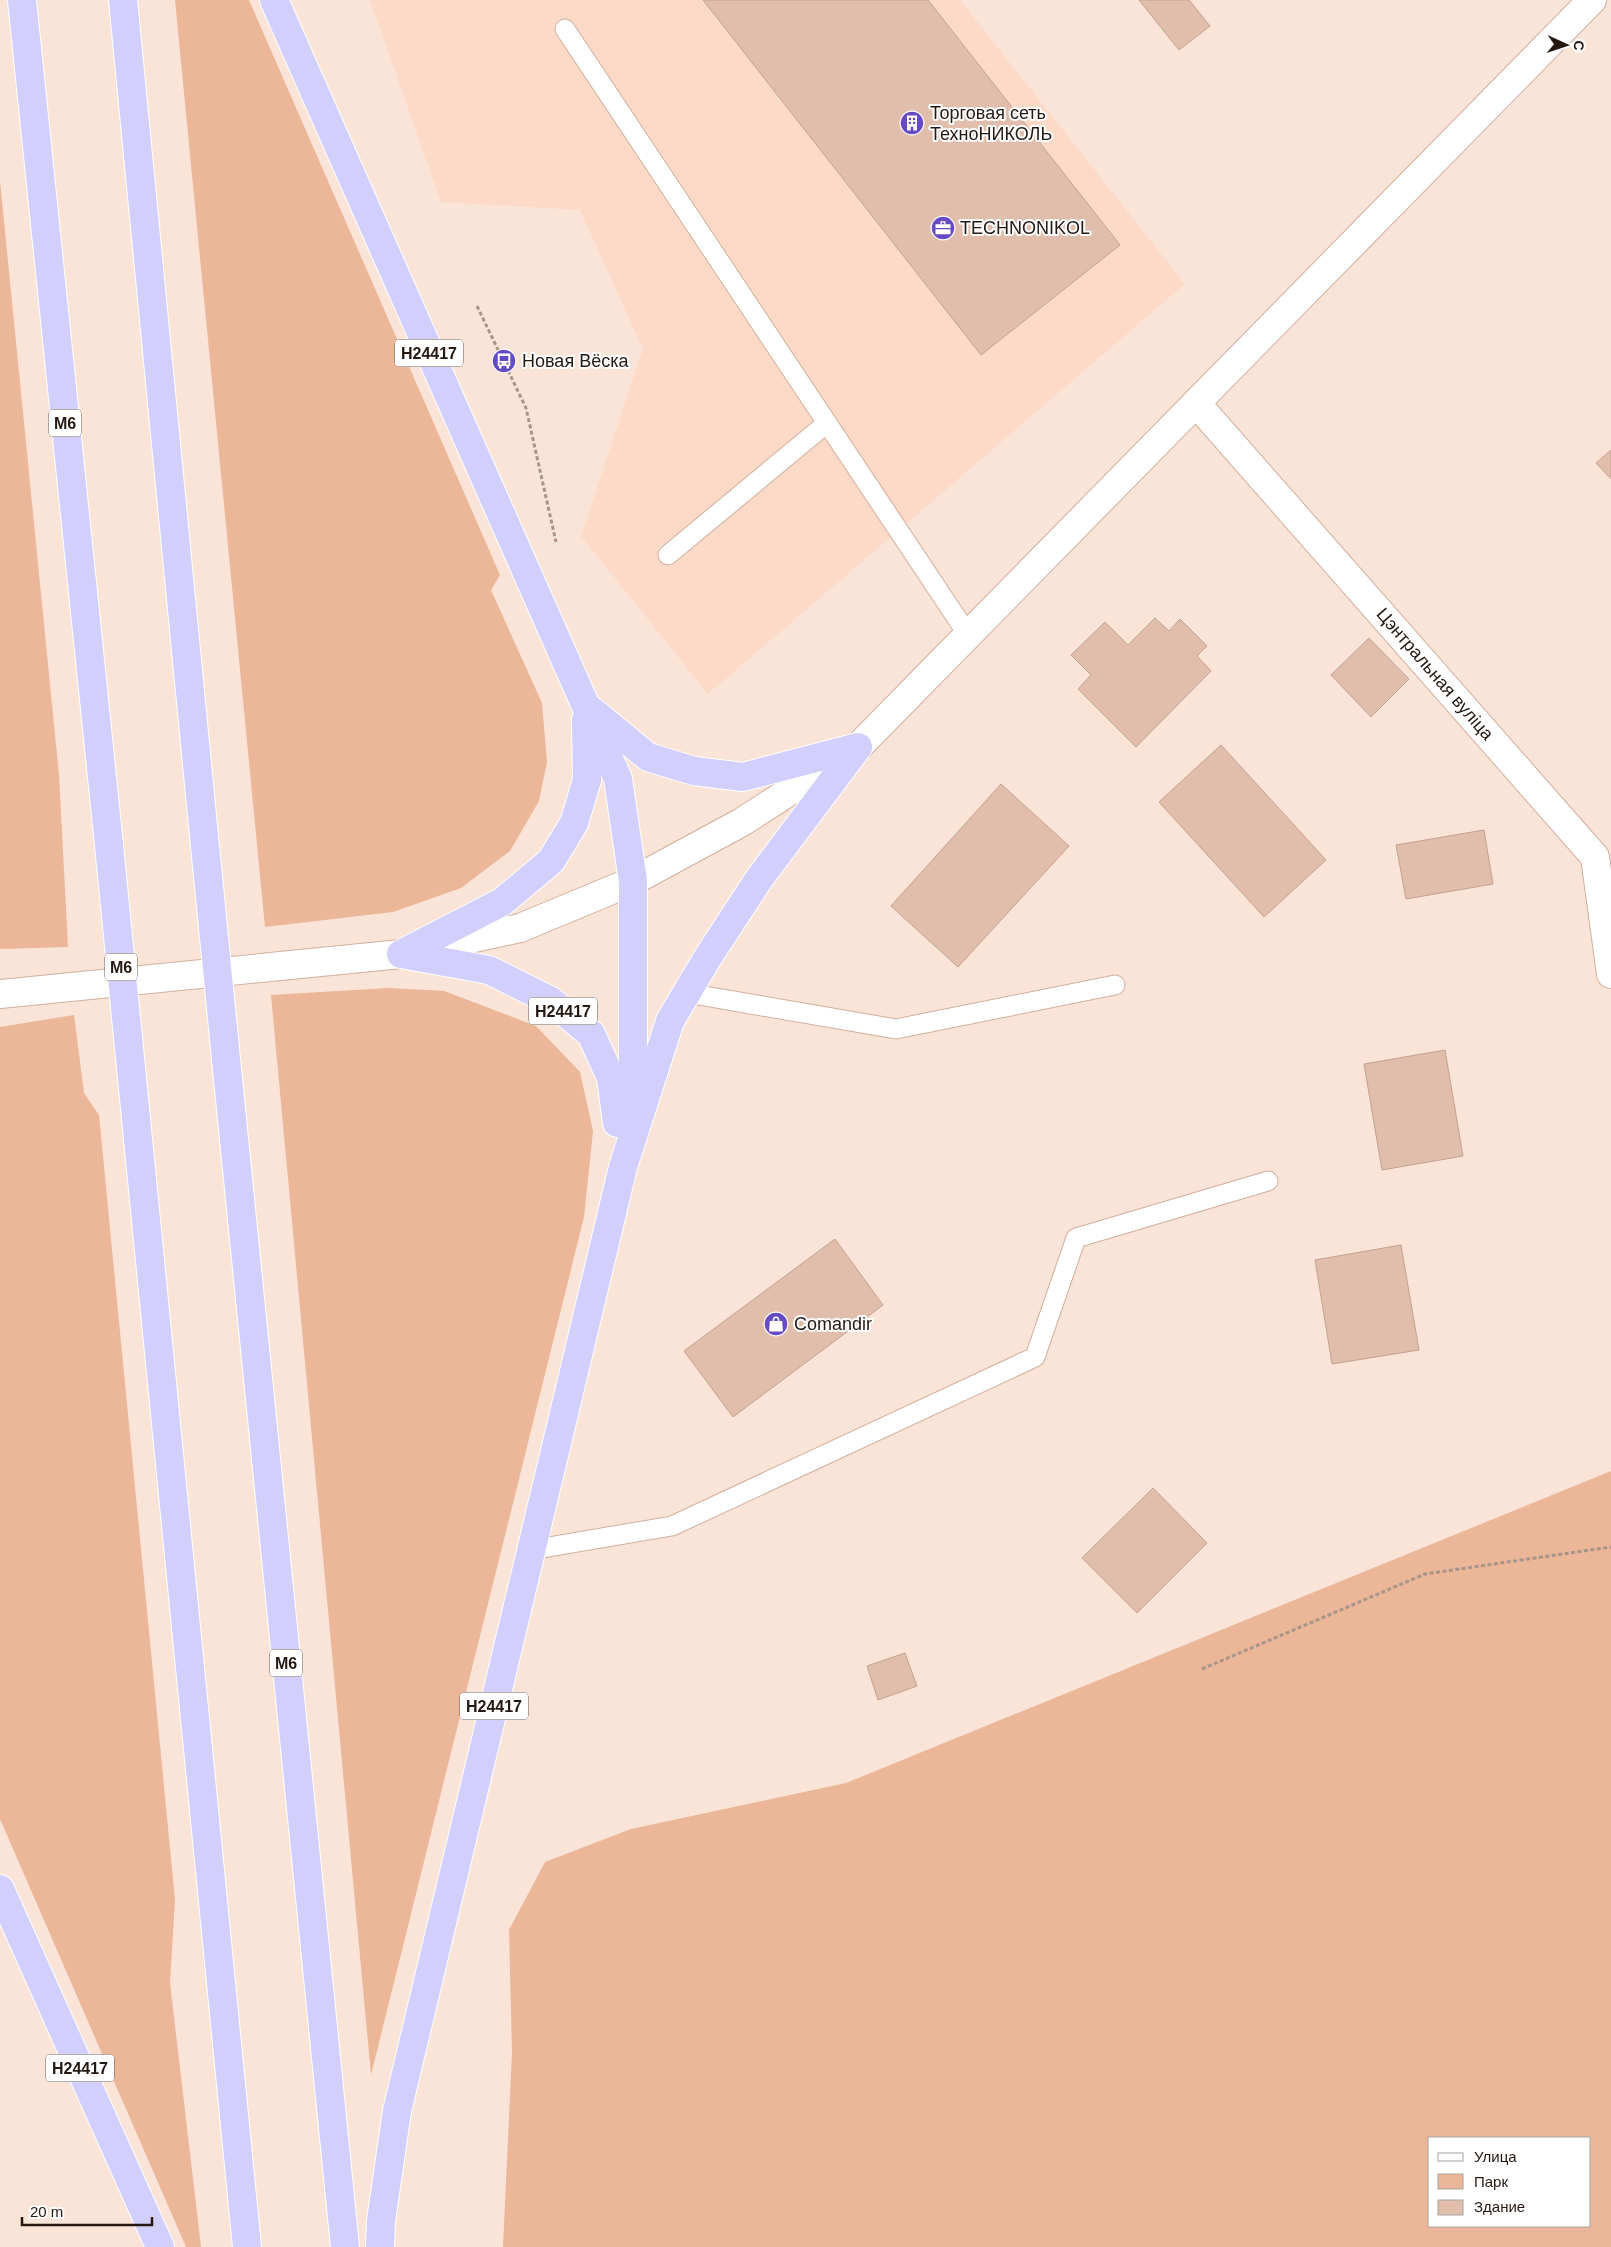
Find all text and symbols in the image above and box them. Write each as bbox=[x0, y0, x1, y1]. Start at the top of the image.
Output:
north arrow bbox=[1541, 20, 1591, 70]
text: С bbox=[1571, 40, 1587, 51]
place label: Торговая сеть ТехноНИКОЛЬ bbox=[930, 103, 1052, 144]
building icon: Торговая сеть ТехноНИКОЛЬ bbox=[899, 110, 925, 136]
office icon: TECHNONIKOL bbox=[930, 215, 956, 241]
place label: TECHNONIKOL bbox=[960, 218, 1090, 238]
road number: Н24417 bbox=[395, 339, 463, 366]
bus stop icon: Новая Вёска bbox=[491, 348, 517, 374]
place label: Новая Вёска bbox=[522, 351, 629, 371]
road number: М6 bbox=[49, 409, 81, 436]
street label: Цэнтральная вуліца bbox=[1372, 604, 1498, 745]
road number: М6 bbox=[105, 954, 137, 980]
road number: Н24417 bbox=[529, 998, 597, 1024]
shop icon: Comandir bbox=[763, 1311, 789, 1337]
place label: Comandir bbox=[794, 1314, 872, 1334]
road number: М6 bbox=[270, 1650, 302, 1676]
road number: Н24417 bbox=[460, 1692, 528, 1720]
road number: Н24417 bbox=[46, 2054, 114, 2082]
legend bbox=[1428, 2137, 1591, 2227]
text: Улица bbox=[1474, 2148, 1517, 2165]
text: Парк bbox=[1474, 2173, 1508, 2190]
scale bar bbox=[22, 2194, 152, 2226]
text: Здание bbox=[1474, 2198, 1525, 2215]
text: 20 m bbox=[30, 2203, 63, 2220]

